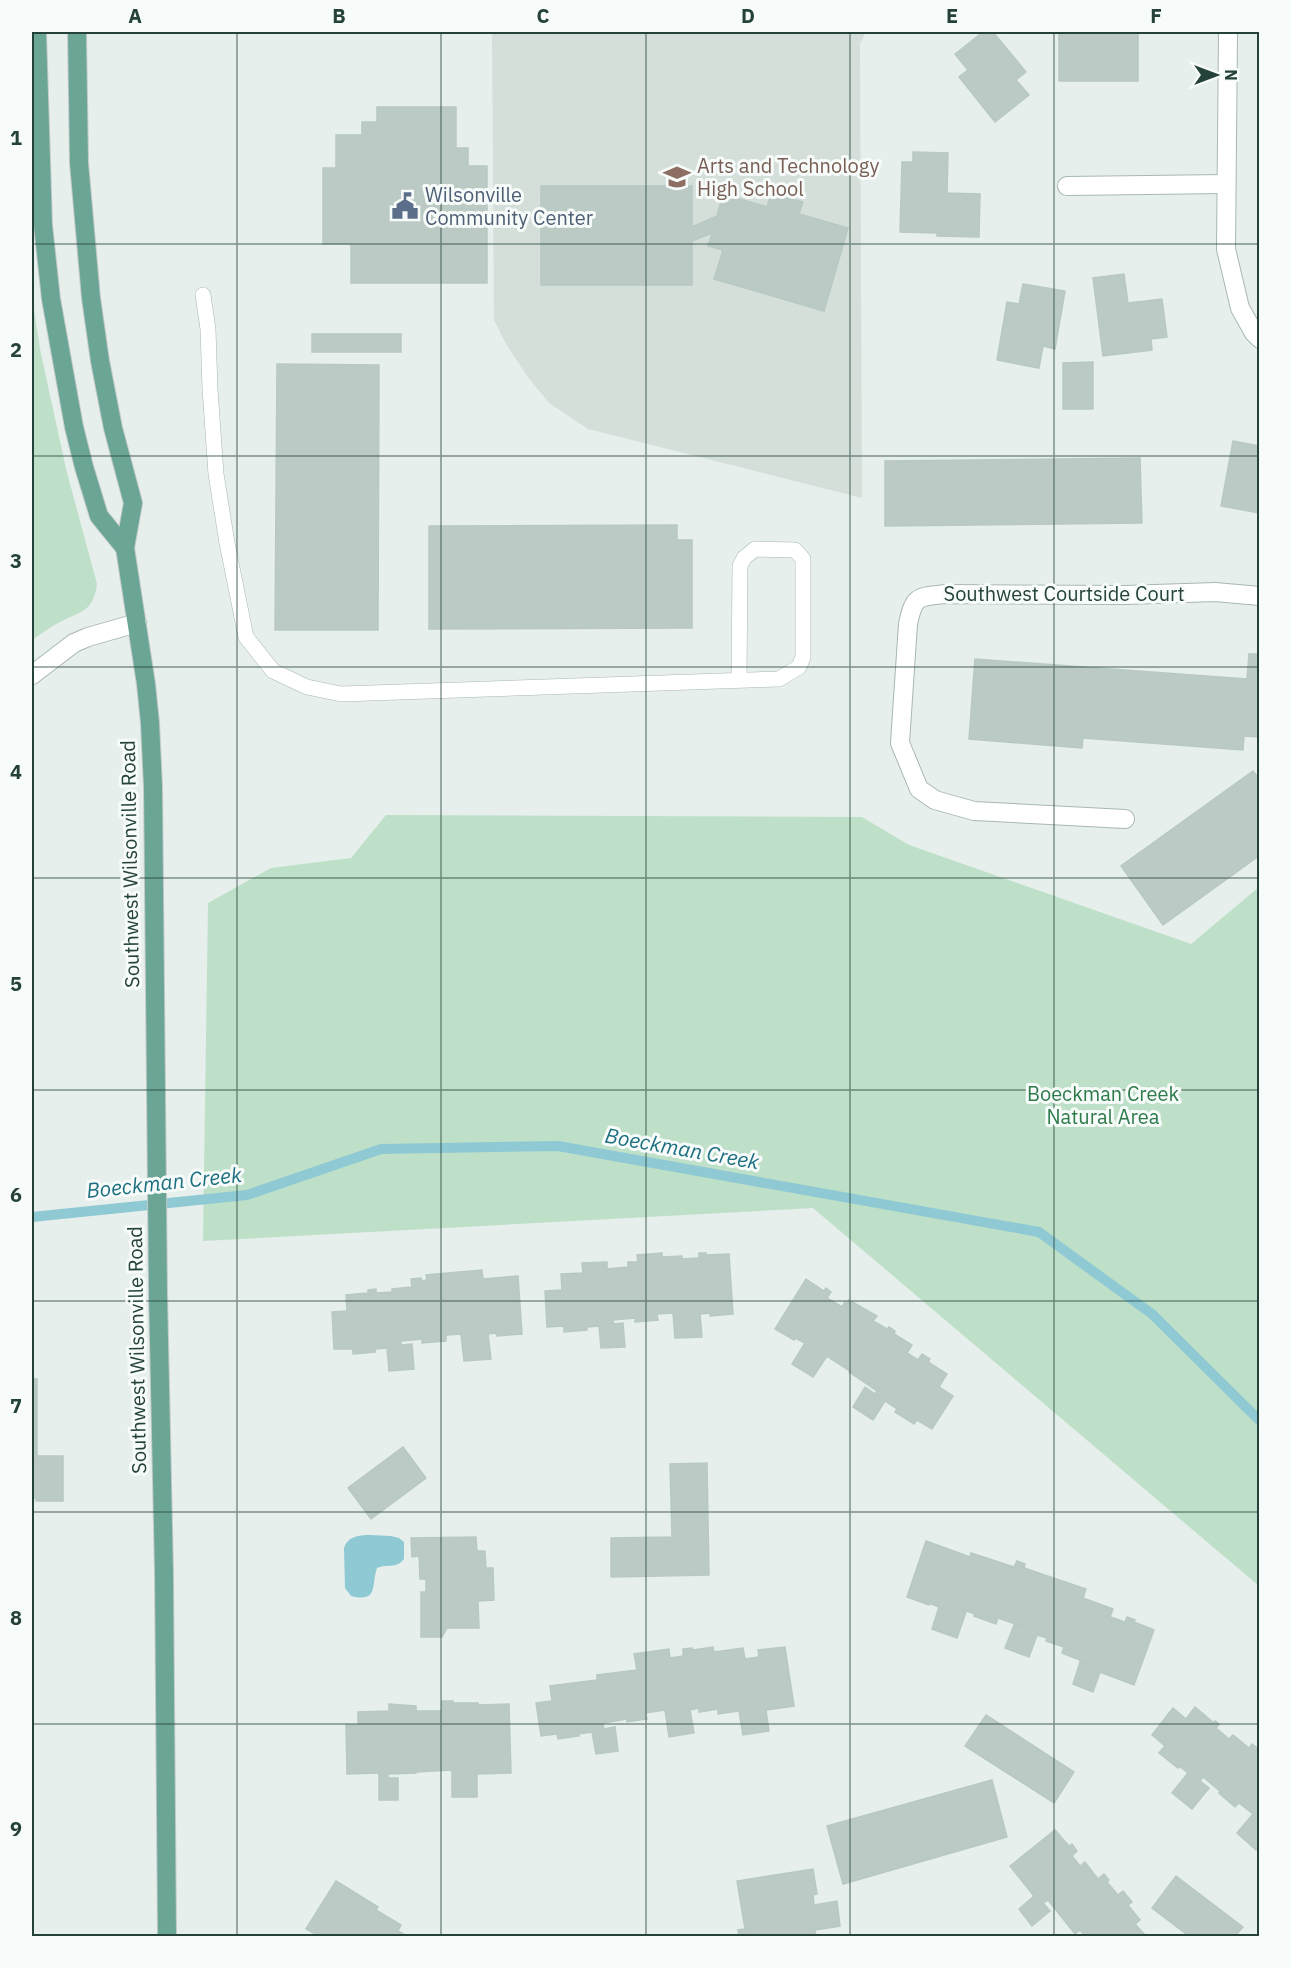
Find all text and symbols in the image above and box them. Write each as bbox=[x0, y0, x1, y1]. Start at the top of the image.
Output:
text: A bbox=[128, 2, 142, 29]
text: B bbox=[332, 2, 346, 29]
text: C bbox=[536, 2, 550, 29]
text: D bbox=[741, 2, 755, 29]
text: E bbox=[946, 2, 958, 29]
text: F bbox=[1150, 2, 1162, 29]
north arrow bbox=[1186, 45, 1246, 105]
text: N bbox=[1221, 69, 1241, 81]
text: 1 bbox=[10, 124, 22, 151]
place label: Arts and Technology High School bbox=[697, 152, 879, 202]
school or university icon: Arts and Technology High School bbox=[662, 162, 692, 192]
place label: Wilsonville Community Center bbox=[425, 181, 593, 231]
public building icon: Wilsonville Community Center bbox=[390, 191, 420, 221]
text: 2 bbox=[10, 336, 22, 363]
text: 3 bbox=[10, 547, 22, 574]
street label: Southwest Courtside Court bbox=[944, 580, 1184, 607]
street label: Southwest Wilsonville Road bbox=[114, 740, 145, 988]
text: 4 bbox=[10, 758, 22, 785]
text: 5 bbox=[10, 970, 22, 997]
park label: Boeckman Creek Natural Area bbox=[1027, 1080, 1180, 1130]
water label: Boeckman Creek bbox=[603, 1121, 762, 1176]
water label: Boeckman Creek bbox=[85, 1160, 244, 1204]
text: 6 bbox=[10, 1181, 22, 1208]
street label: Southwest Wilsonville Road bbox=[121, 1226, 152, 1474]
text: 7 bbox=[10, 1392, 22, 1419]
text: 8 bbox=[10, 1604, 22, 1631]
text: 9 bbox=[10, 1815, 22, 1842]

